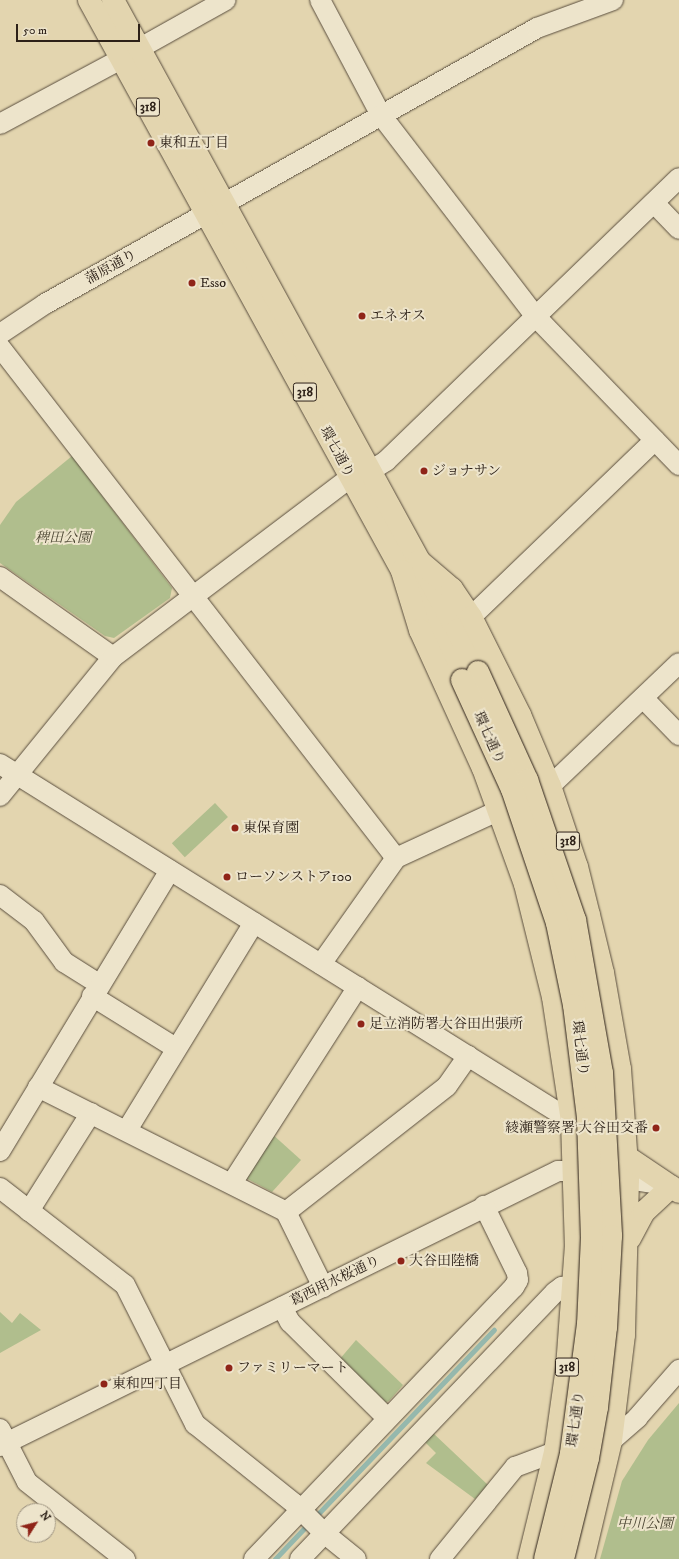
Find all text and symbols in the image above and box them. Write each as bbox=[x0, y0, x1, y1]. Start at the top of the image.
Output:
scale bar bbox=[18, 16, 142, 42]
text: 50 m bbox=[23, 23, 47, 38]
road number: 318 bbox=[135, 96, 161, 118]
place label: 東和五丁目 bbox=[159, 135, 229, 151]
marker: 東和五丁目 bbox=[146, 138, 156, 148]
street label: 蒲原通り bbox=[82, 246, 140, 288]
place label: Esso bbox=[200, 275, 226, 291]
marker: Esso bbox=[187, 278, 197, 288]
place label: エネオス bbox=[370, 308, 426, 324]
marker: エネオス bbox=[357, 311, 367, 321]
road number: 318 bbox=[292, 381, 318, 403]
street label: 環七通り bbox=[316, 423, 358, 481]
place label: ジョナサン bbox=[432, 463, 502, 479]
marker: ジョナサン bbox=[419, 466, 429, 476]
park label: 稗田公園 bbox=[35, 530, 91, 546]
street label: 環七通り bbox=[470, 709, 508, 767]
place label: 東保育園 bbox=[243, 820, 299, 836]
marker: 東保育園 bbox=[230, 823, 240, 833]
road number: 318 bbox=[555, 830, 581, 852]
place label: ローソンストア100 bbox=[235, 869, 353, 885]
marker: ローソンストア100 bbox=[222, 872, 232, 882]
place label: 足立消防署大谷田出張所 bbox=[369, 1016, 523, 1032]
marker: 足立消防署大谷田出張所 bbox=[356, 1019, 366, 1029]
street label: 環七通り bbox=[568, 1019, 592, 1077]
place label: 綾瀬警察署 大谷田交番 bbox=[505, 1120, 648, 1136]
marker: 綾瀬警察署 大谷田交番 bbox=[651, 1123, 661, 1133]
street label: 葛西用水桜通り bbox=[287, 1252, 383, 1310]
place label: 大谷田陸橋 bbox=[409, 1253, 479, 1269]
marker: 大谷田陸橋 bbox=[396, 1256, 406, 1266]
road number: 318 bbox=[554, 1356, 580, 1378]
place label: ファミリーマート bbox=[237, 1360, 349, 1376]
marker: ファミリーマート bbox=[224, 1363, 234, 1373]
place label: 東和四丁目 bbox=[112, 1376, 182, 1392]
marker: 東和四丁目 bbox=[99, 1379, 109, 1389]
street label: 環七通り bbox=[564, 1390, 588, 1448]
north arrow bbox=[16, 1503, 56, 1543]
text: N bbox=[37, 1509, 53, 1524]
park label: 中川公園 bbox=[617, 1516, 673, 1532]

